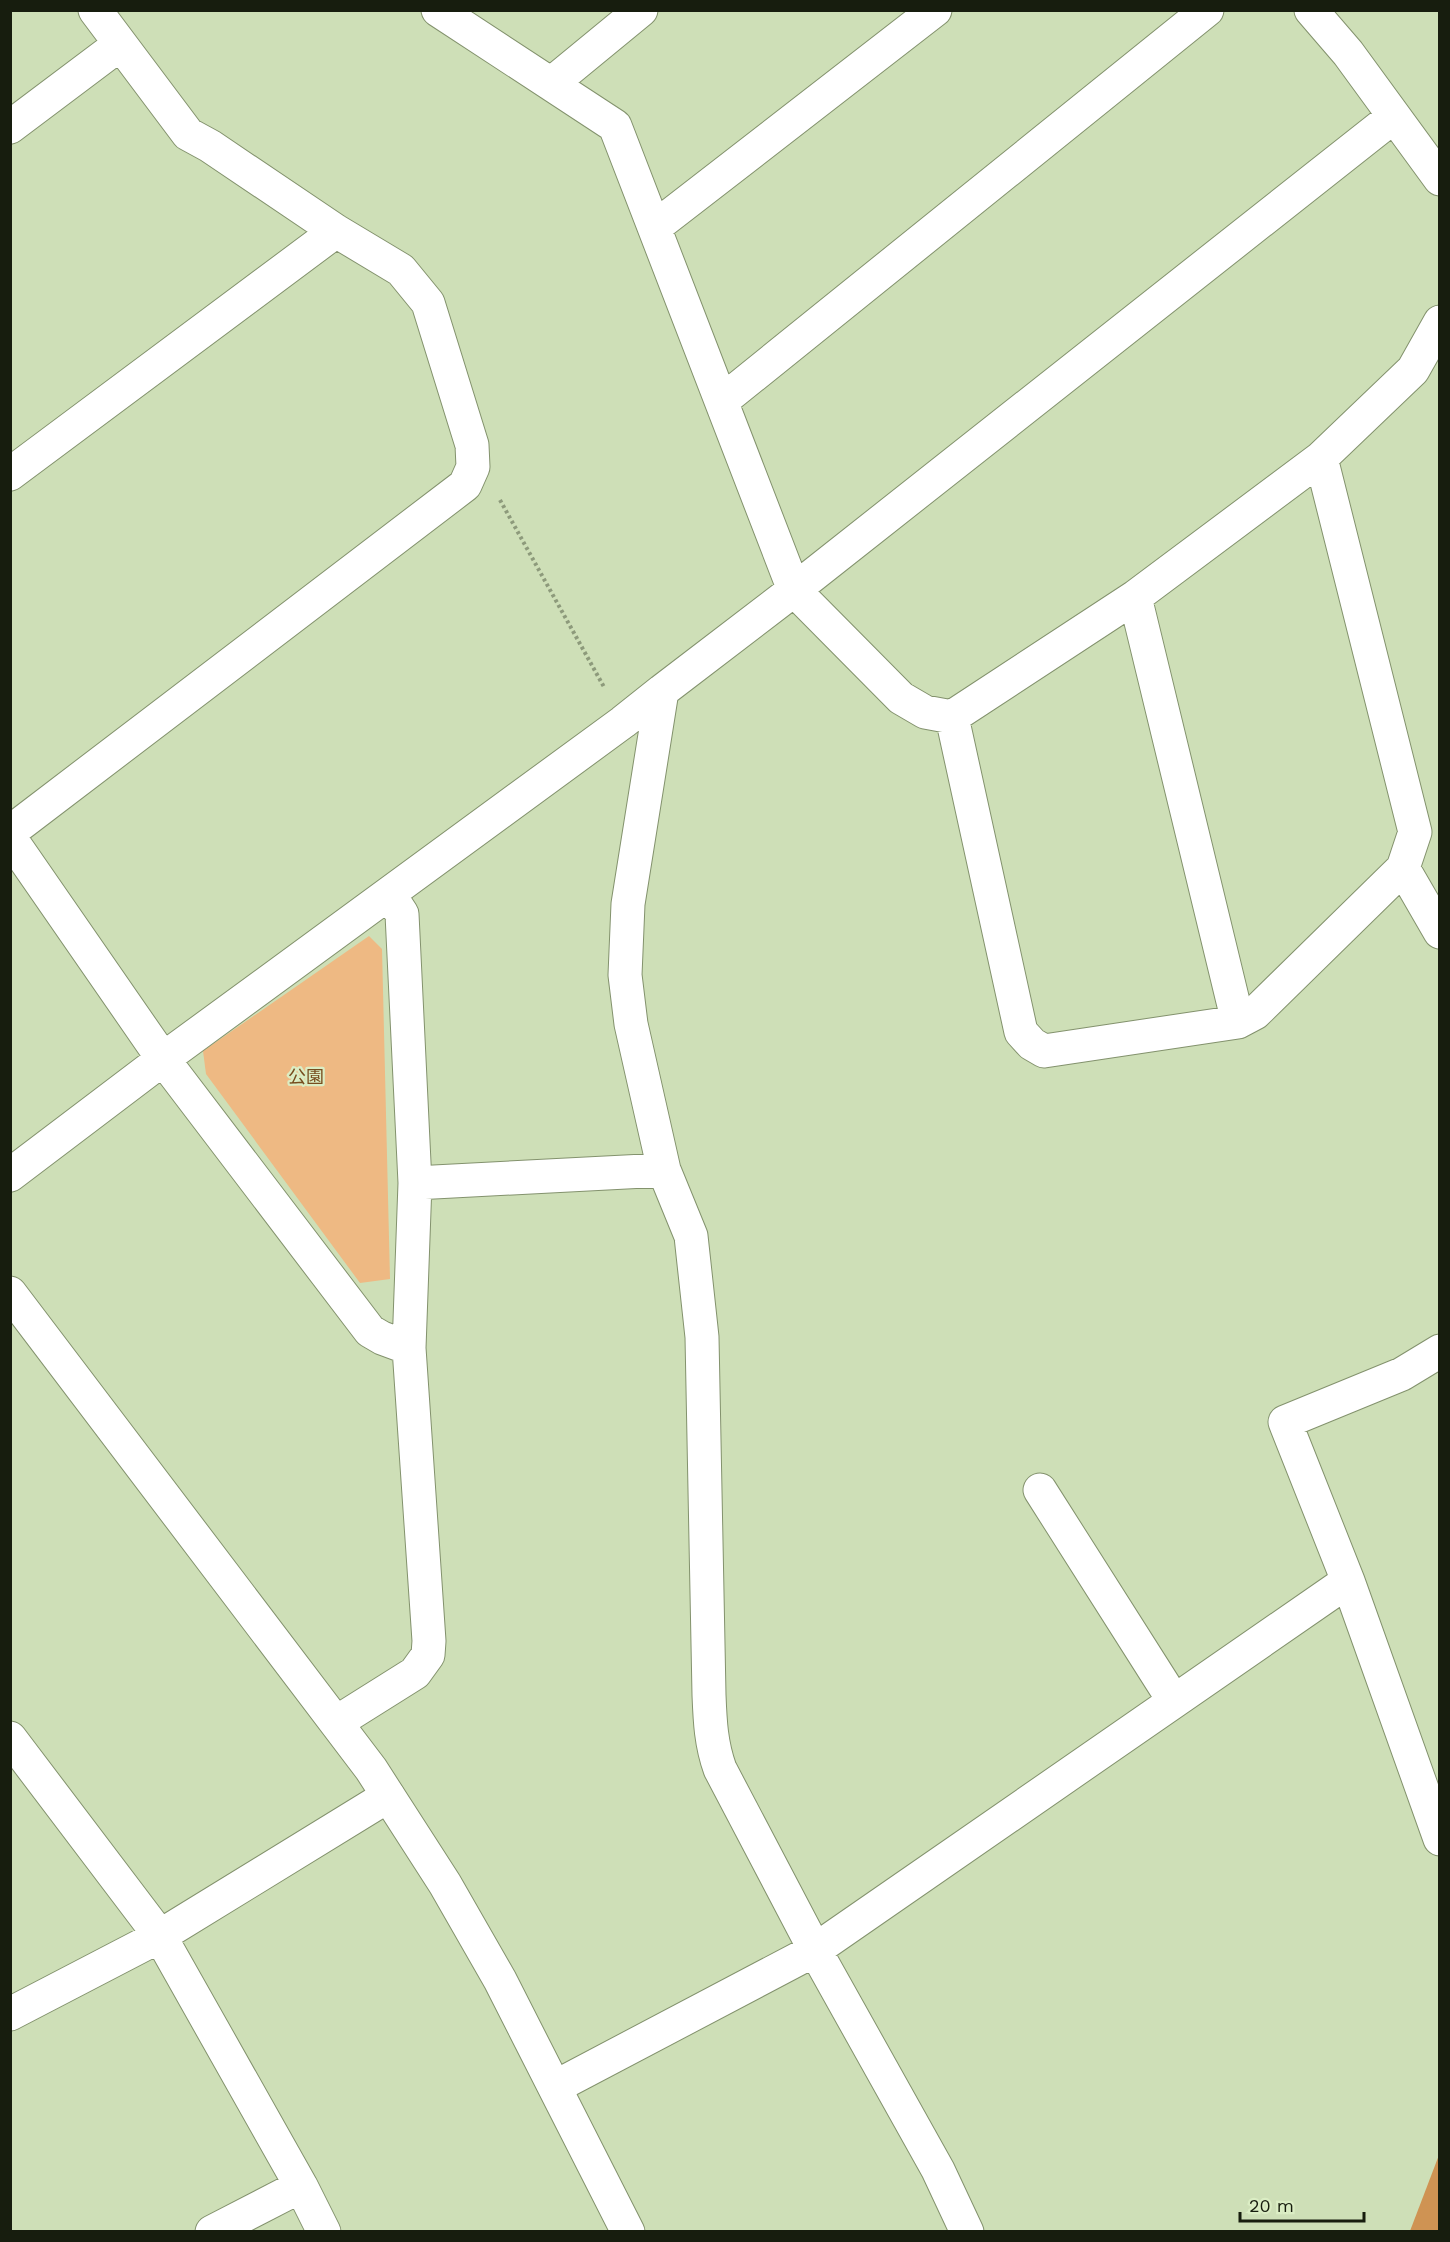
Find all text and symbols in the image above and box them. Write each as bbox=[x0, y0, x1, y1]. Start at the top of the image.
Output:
park label: 公園 bbox=[288, 1066, 324, 1087]
scale bar bbox=[1240, 2185, 1364, 2223]
text: 20 m bbox=[1249, 2195, 1294, 2216]

